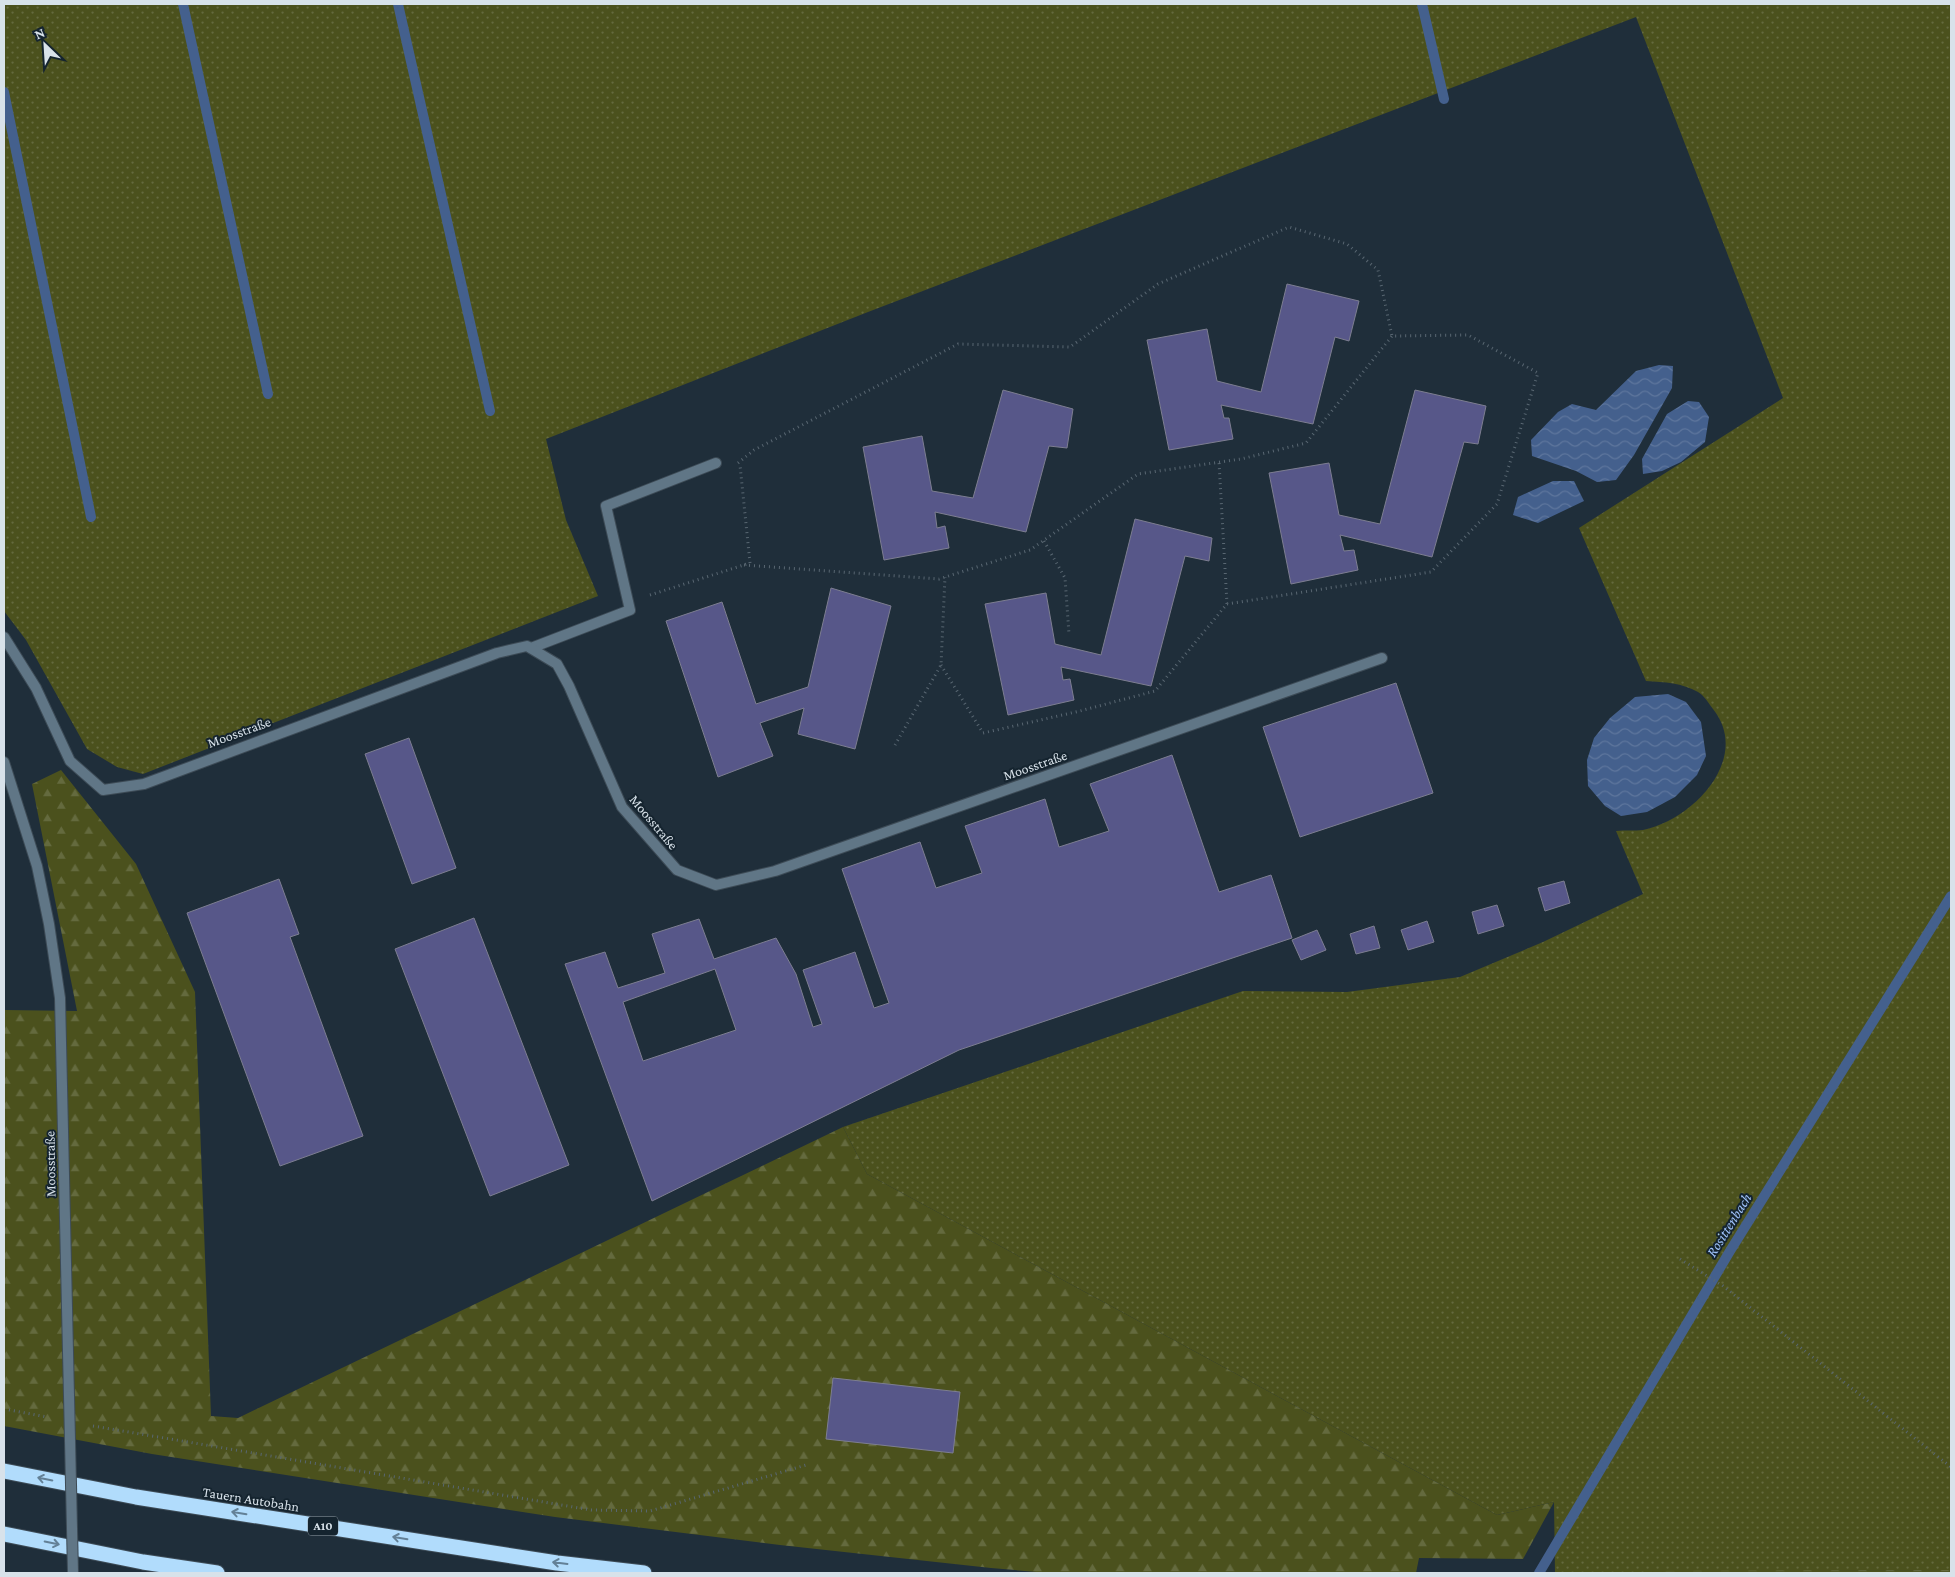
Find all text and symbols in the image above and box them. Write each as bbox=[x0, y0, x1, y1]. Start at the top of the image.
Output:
north arrow bbox=[20, 20, 70, 70]
text: N bbox=[32, 24, 48, 42]
street label: Moosstraße bbox=[205, 713, 273, 751]
street label: Moosstraße bbox=[1001, 747, 1069, 783]
street label: Moosstraße bbox=[627, 791, 681, 853]
street label: Moosstraße bbox=[41, 1131, 59, 1197]
water label: Rosittenbach bbox=[1703, 1190, 1755, 1260]
one-way arrow bbox=[37, 1474, 53, 1483]
street label: Tauern Autobahn bbox=[201, 1483, 301, 1515]
one-way arrow bbox=[232, 1508, 248, 1518]
road number: A10 bbox=[308, 1516, 338, 1535]
one-way arrow bbox=[392, 1533, 408, 1543]
one-way arrow bbox=[43, 1539, 59, 1549]
one-way arrow bbox=[553, 1558, 569, 1568]

